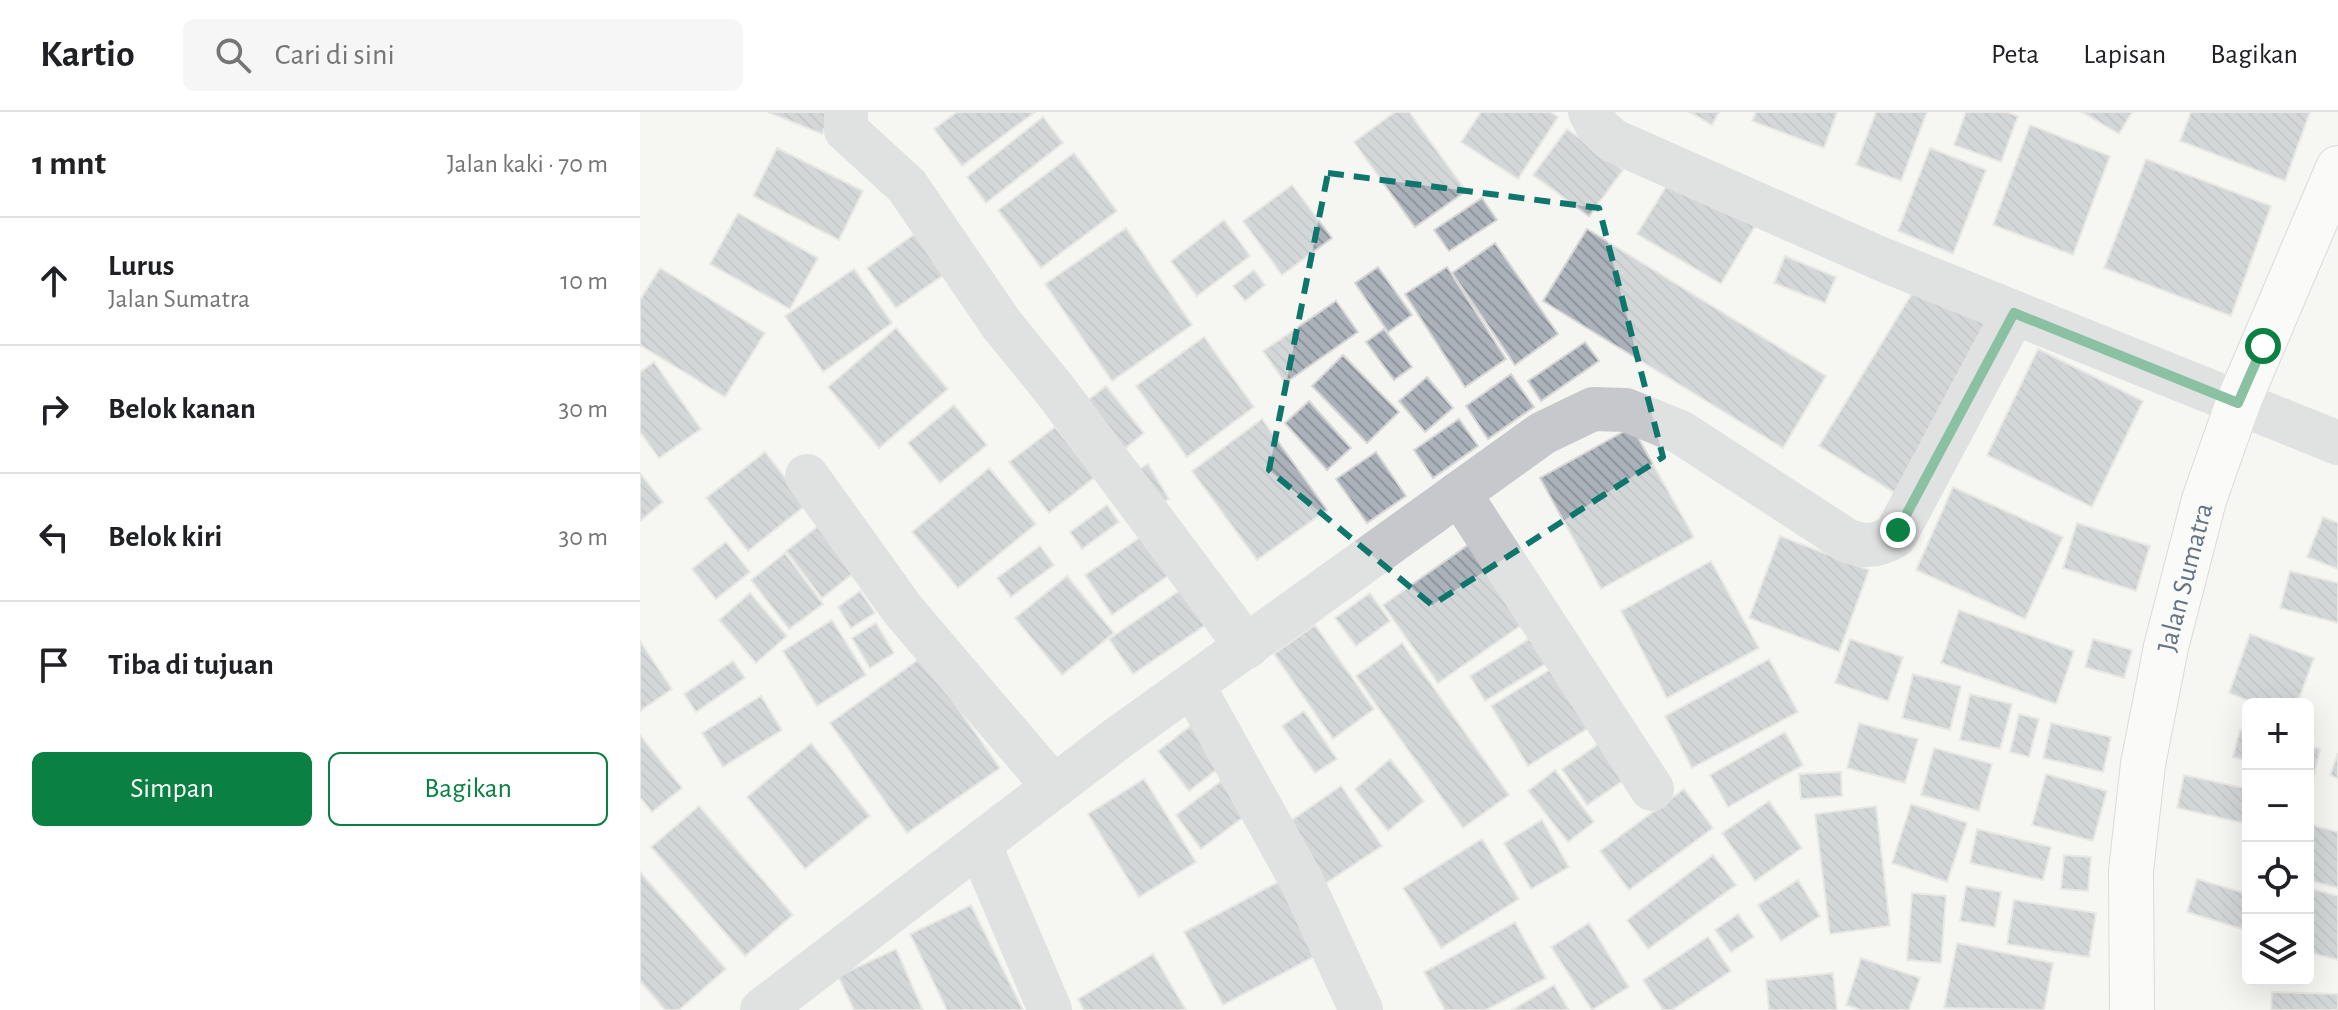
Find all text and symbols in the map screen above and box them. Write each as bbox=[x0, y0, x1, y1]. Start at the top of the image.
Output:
search box bbox=[183, 19, 743, 91]
icon: search bbox=[211, 33, 255, 77]
text: Kartio bbox=[40, 36, 135, 74]
text: Cari di sini bbox=[275, 40, 395, 70]
text: Peta bbox=[1991, 41, 2039, 69]
text: Lapisan bbox=[2083, 41, 2166, 69]
text: Bagikan bbox=[2210, 41, 2298, 69]
text: 1 mnt bbox=[32, 147, 106, 181]
text: Jalan kaki · 70 m bbox=[447, 151, 608, 177]
text: Lurus bbox=[108, 251, 174, 281]
icon: ahead bbox=[32, 259, 76, 303]
text: 10 m bbox=[560, 268, 608, 294]
text: Jalan Sumatra bbox=[108, 286, 250, 312]
route start bbox=[2245, 328, 2281, 364]
icon: right bbox=[32, 387, 76, 431]
text: Belok kanan bbox=[108, 394, 256, 424]
text: 30 m bbox=[558, 396, 608, 422]
street label: Jalan Sumatra bbox=[2153, 500, 2219, 654]
route end bbox=[1880, 512, 1916, 548]
icon: left bbox=[32, 515, 76, 559]
text: Belok kiri bbox=[108, 522, 222, 552]
text: 30 m bbox=[558, 524, 608, 550]
icon: arrive bbox=[32, 643, 76, 687]
text: Tiba di tujuan bbox=[108, 650, 274, 680]
map controls bbox=[2242, 698, 2314, 986]
button: + bbox=[2242, 698, 2314, 770]
button: Simpan bbox=[32, 752, 312, 826]
button: Bagikan bbox=[328, 752, 608, 826]
button: − bbox=[2242, 770, 2314, 842]
button: locate bbox=[2242, 842, 2314, 914]
button: layers bbox=[2242, 914, 2314, 986]

